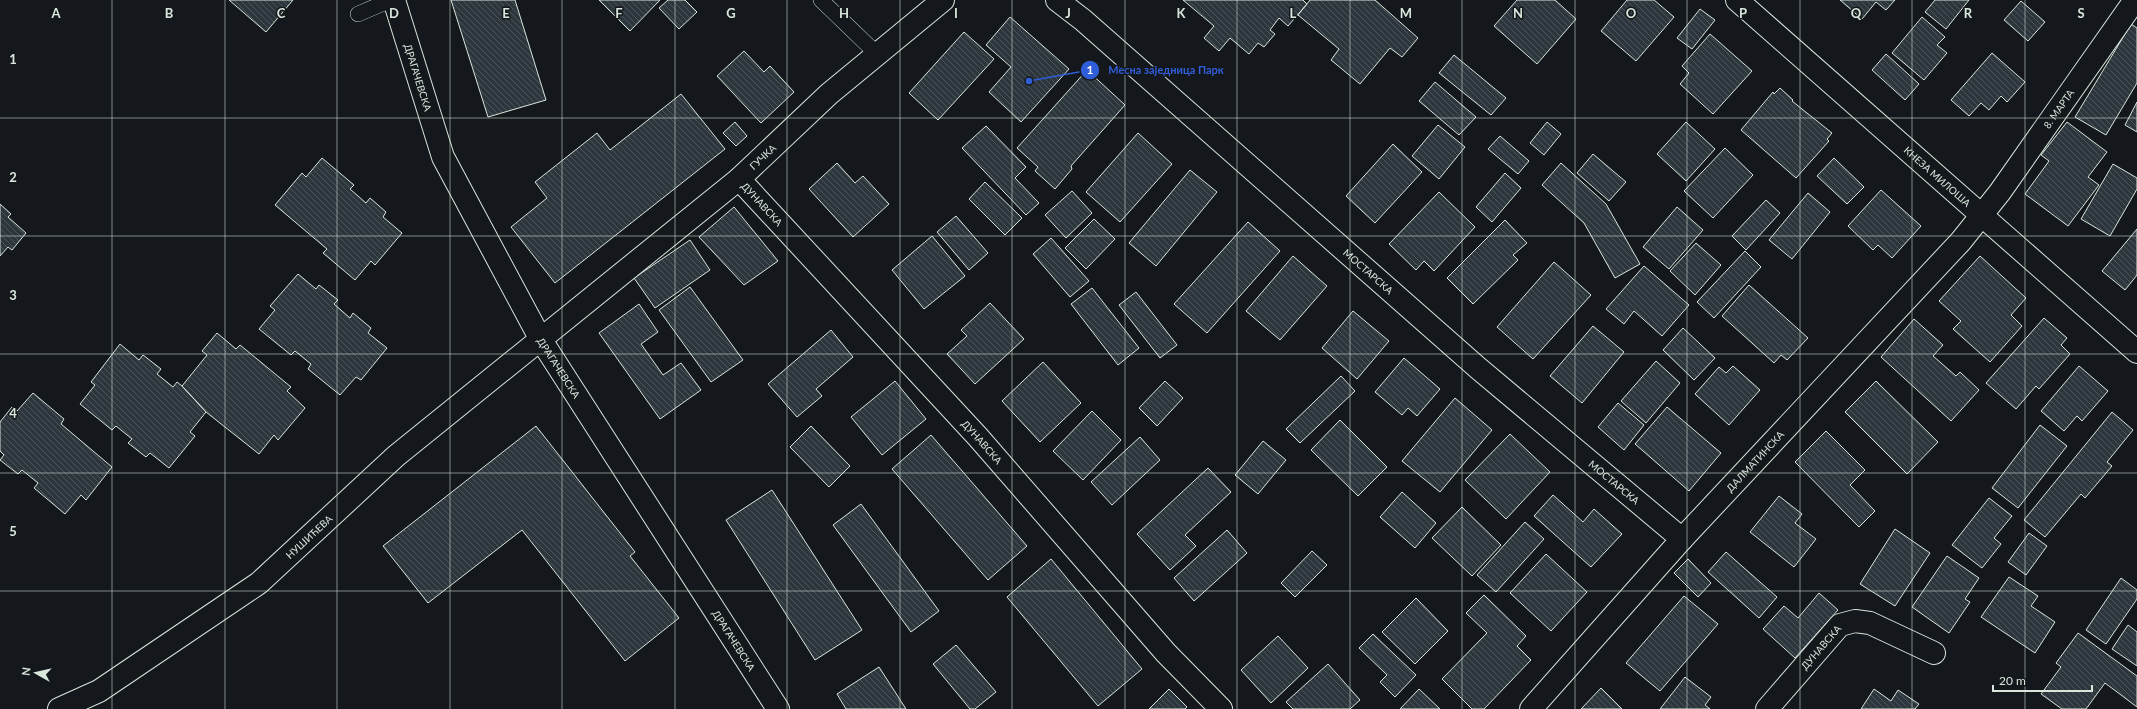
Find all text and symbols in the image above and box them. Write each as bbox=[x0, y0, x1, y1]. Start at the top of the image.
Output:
text: A bbox=[50, 5, 61, 21]
text: B bbox=[165, 5, 174, 21]
text: C bbox=[277, 5, 286, 21]
text: D bbox=[389, 5, 399, 21]
text: E bbox=[502, 5, 510, 21]
text: F bbox=[615, 5, 623, 21]
text: G bbox=[726, 5, 736, 21]
text: H bbox=[839, 5, 849, 21]
text: I bbox=[954, 5, 958, 21]
text: J bbox=[1065, 5, 1071, 21]
text: K bbox=[1177, 5, 1187, 21]
text: L bbox=[1290, 5, 1297, 21]
text: M bbox=[1400, 5, 1412, 21]
text: N bbox=[1513, 5, 1523, 21]
text: O bbox=[1626, 5, 1637, 21]
text: P bbox=[1739, 5, 1747, 21]
text: Q bbox=[1851, 5, 1862, 21]
text: R bbox=[1964, 5, 1973, 21]
text: S bbox=[2077, 5, 2085, 21]
street label: ДРАГАЧЕВСКА bbox=[402, 42, 434, 113]
text: 1 bbox=[9, 51, 17, 67]
callout: Месна заједница Парк bbox=[1080, 58, 1231, 81]
text: 1 bbox=[1087, 62, 1094, 77]
text: Месна заједница Парк bbox=[1108, 63, 1224, 76]
street label: 8. МАРТА bbox=[2041, 87, 2076, 131]
street label: ГУЧКА bbox=[747, 141, 778, 172]
street label: КНЕЗА МИЛОША bbox=[1902, 144, 1973, 209]
text: 2 bbox=[9, 169, 17, 185]
street label: ДУНАВСКА bbox=[739, 180, 785, 228]
street label: МОСТАРСКА bbox=[1341, 246, 1396, 297]
text: 3 bbox=[9, 287, 17, 303]
street label: ДРАГАЧЕВСКА bbox=[535, 335, 583, 401]
text: 4 bbox=[9, 405, 17, 421]
street label: ДУНАВСКА bbox=[959, 417, 1005, 467]
street label: ДАЛМАТИНСКА bbox=[1724, 428, 1786, 494]
street label: МОСТАРСКА bbox=[1587, 458, 1642, 507]
street label: НУШИЋЕВА bbox=[283, 512, 335, 561]
text: 5 bbox=[9, 523, 17, 539]
street label: ДРАГАЧЕВСКА bbox=[710, 608, 758, 673]
street label: ДУНАВСКА bbox=[1798, 622, 1844, 672]
north arrow bbox=[16, 653, 56, 693]
text: N bbox=[19, 666, 33, 677]
scale bar bbox=[1993, 667, 2092, 693]
text: 20 m bbox=[1999, 673, 2026, 688]

